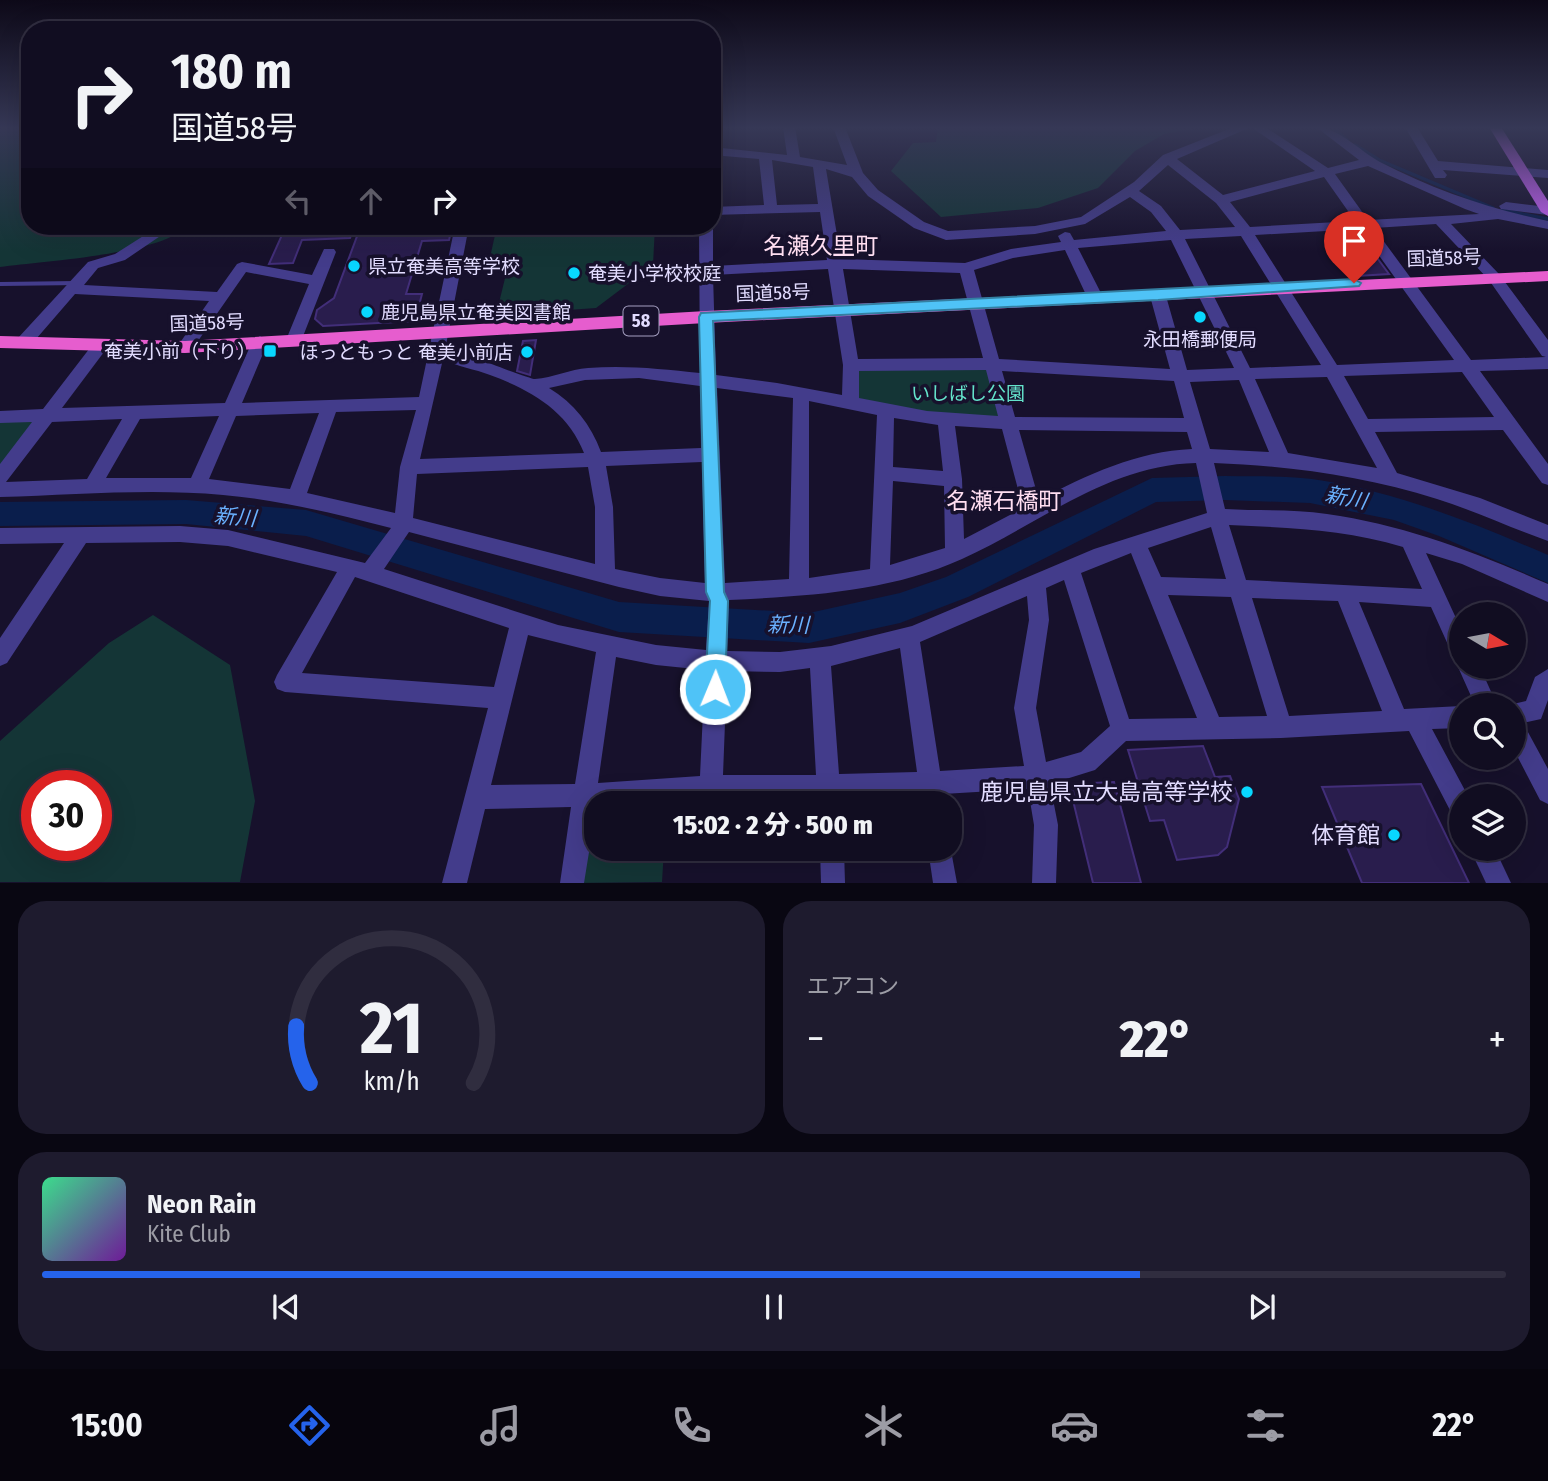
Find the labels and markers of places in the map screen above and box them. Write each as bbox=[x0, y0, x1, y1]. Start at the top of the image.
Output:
pin bbox=[1324, 211, 1384, 283]
place label: 県立奄美高等学校 bbox=[368, 255, 520, 278]
marker: 県立奄美高等学校 bbox=[346, 258, 362, 274]
place label: 奄美小学校校庭 bbox=[588, 262, 721, 285]
marker: 奄美小学校校庭 bbox=[566, 265, 582, 281]
place label: 鹿児島県立奄美図書館 bbox=[381, 301, 571, 324]
marker: 鹿児島県立奄美図書館 bbox=[359, 304, 375, 320]
marker: 永田橋郵便局 bbox=[1192, 309, 1208, 325]
place label: 永田橋郵便局 bbox=[1143, 328, 1257, 351]
place label: 奄美小前（下り） bbox=[104, 340, 256, 363]
place label: ほっともっと 奄美小前店 bbox=[300, 341, 513, 364]
marker: 奄美小前（下り） bbox=[262, 343, 278, 359]
marker: ほっともっと 奄美小前店 bbox=[519, 344, 535, 360]
place label: 鹿児島県立大島高等学校 bbox=[980, 778, 1233, 806]
marker: 鹿児島県立大島高等学校 bbox=[1239, 784, 1255, 800]
place label: 体育館 bbox=[1311, 821, 1380, 849]
marker: 体育館 bbox=[1386, 827, 1402, 843]

